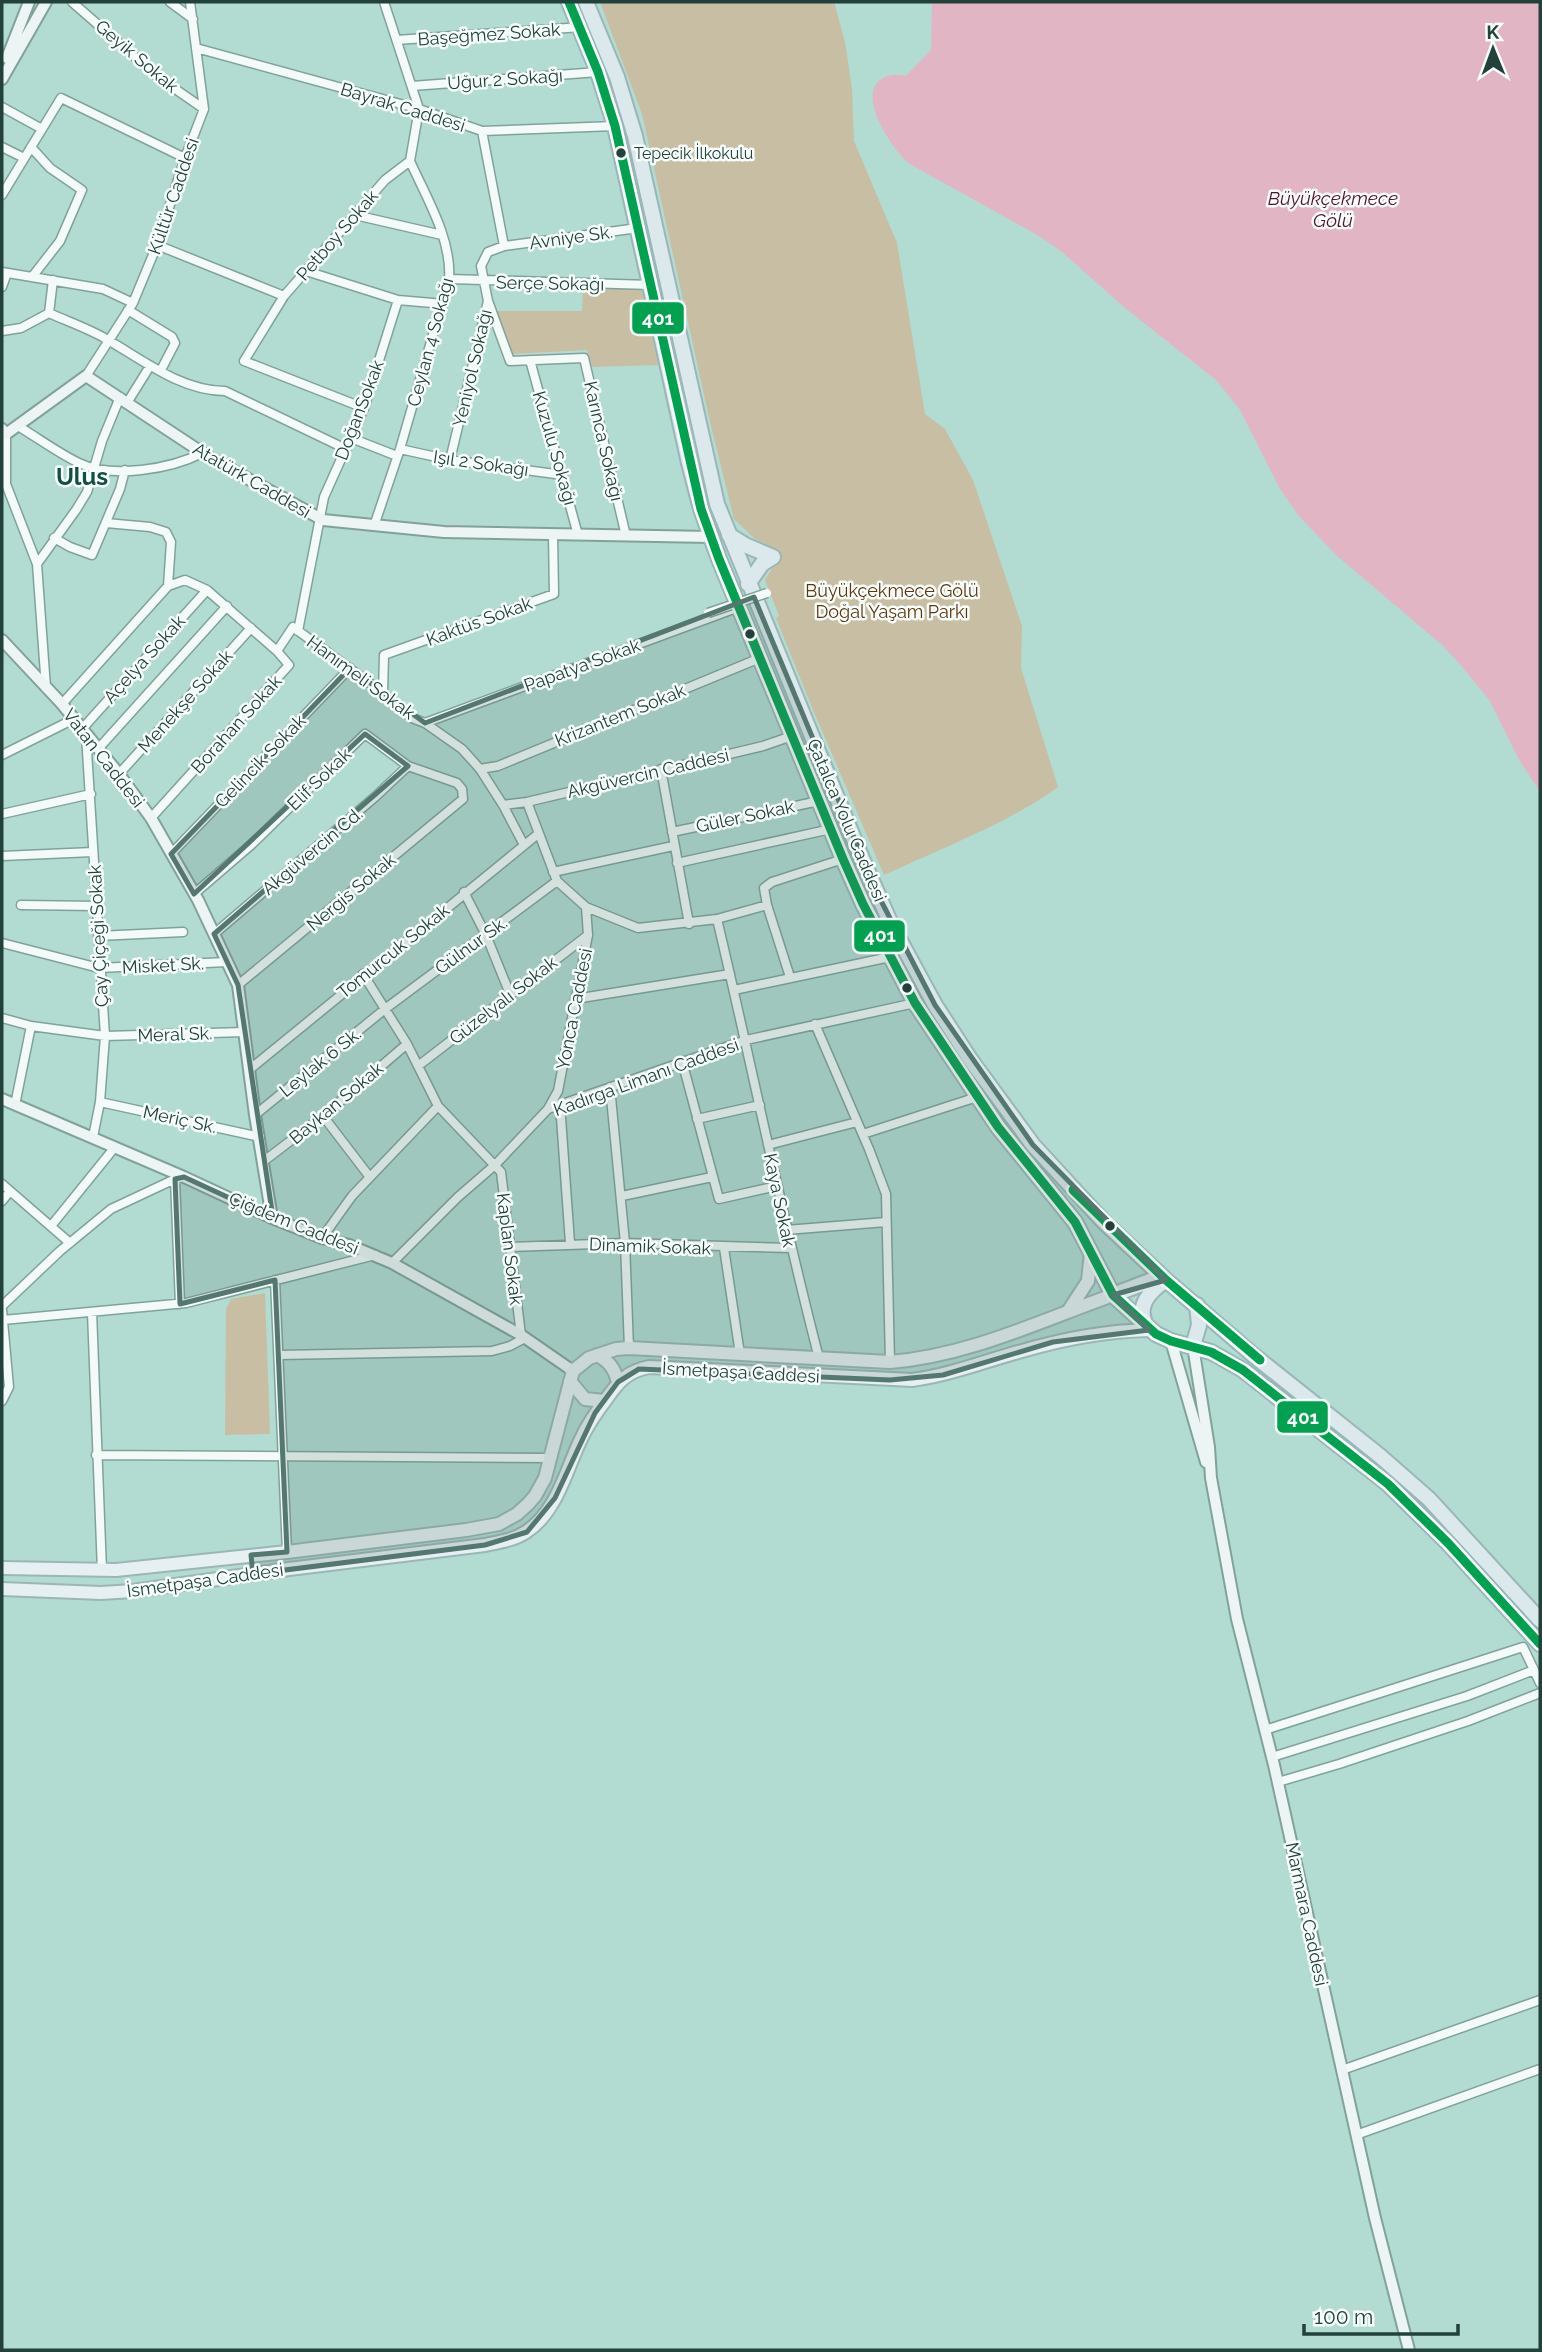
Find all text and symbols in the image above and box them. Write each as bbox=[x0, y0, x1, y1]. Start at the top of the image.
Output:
north arrow bbox=[1458, 14, 1528, 84]
street label: Geyik Sokak bbox=[91, 15, 183, 97]
street label: Başeğmez Sokak bbox=[417, 19, 562, 49]
text: K bbox=[1486, 21, 1500, 43]
street label: Uğur 2 Sokağı bbox=[447, 64, 563, 94]
street label: Bayrak Caddesi bbox=[338, 78, 468, 136]
street label: Kültür Caddesi bbox=[143, 135, 203, 257]
place label: Tepecik İlkokulu bbox=[634, 143, 753, 163]
marker: Tepecik İlkokulu bbox=[614, 146, 628, 160]
street label: Petboy Sokak bbox=[292, 185, 382, 285]
water label: Büyükçekmece Gölü bbox=[1268, 187, 1398, 231]
street label: Avniye Sk. bbox=[528, 221, 614, 253]
street label: Serçe Sokağı bbox=[496, 272, 604, 294]
street label: Ceylan 4 Sokağı bbox=[403, 275, 457, 409]
line badge: 401 bbox=[631, 301, 685, 335]
street label: Yeniyol Sokağı bbox=[448, 307, 496, 429]
text: 401 bbox=[642, 307, 674, 329]
street label: DoğanSokak bbox=[330, 357, 388, 463]
street label: Karınca Sokağı bbox=[580, 379, 628, 503]
street label: Kuzulu Sokağı bbox=[529, 389, 581, 507]
street label: Atatürk Caddesi bbox=[189, 438, 315, 522]
street label: Işıl 2 Sokağı bbox=[432, 446, 530, 480]
district label: Ulus bbox=[56, 462, 108, 491]
park label: Büyükçekmece Gölü Doğal Yaşam Parkı bbox=[805, 580, 979, 622]
street label: Kaktüs Sokak bbox=[423, 592, 535, 650]
street label: Açelya Sokak bbox=[99, 610, 189, 707]
unlabelled marker bbox=[743, 627, 757, 641]
street label: Hanımeli Sokak bbox=[303, 631, 419, 724]
street label: Papatya Sokak bbox=[521, 634, 643, 696]
street label: Menekşe Sokak bbox=[133, 645, 237, 757]
street label: Borahan Sokak bbox=[186, 670, 286, 777]
street label: Krizantem Sokak bbox=[552, 679, 689, 751]
street label: Vatan Caddesi bbox=[59, 704, 149, 812]
street label: Gelincik Sokak bbox=[210, 710, 310, 812]
street label: Çatalca Yolu Caddesi bbox=[803, 735, 891, 905]
street label: Elif Sokak bbox=[283, 743, 356, 814]
street label: Akgüvercin Caddesi bbox=[565, 744, 731, 802]
street label: Güler Sokak bbox=[694, 795, 797, 837]
street label: Akgüvercin Cd. bbox=[257, 803, 367, 899]
street label: Nergis Sokak bbox=[302, 849, 400, 935]
street label: Çay Çiçeği Sokak bbox=[84, 864, 112, 1008]
street label: Tomurcuk Sokak bbox=[333, 899, 454, 1003]
street label: Gülnur Sk. bbox=[431, 912, 511, 978]
line badge: 401 bbox=[853, 919, 906, 953]
text: 401 bbox=[864, 924, 896, 946]
street label: Yonca Caddesi bbox=[552, 946, 596, 1072]
street label: Güzelyalı Sokak bbox=[445, 951, 561, 1048]
street label: Misket Sk. bbox=[121, 952, 205, 978]
unlabelled marker bbox=[900, 981, 914, 995]
street label: Meral Sk. bbox=[137, 1022, 213, 1046]
street label: Leylak 6 Sk. bbox=[275, 1023, 365, 1101]
street label: Kadırga Limanı Caddesi bbox=[551, 1034, 741, 1120]
street label: Baykan Sokak bbox=[285, 1057, 388, 1148]
street label: Meriç Sk. bbox=[141, 1101, 219, 1137]
street label: Kaya Sokak bbox=[760, 1151, 800, 1249]
street label: Çiğdem Caddesi bbox=[226, 1187, 362, 1259]
street label: Kaplan Sokak bbox=[493, 1192, 527, 1307]
unlabelled marker bbox=[1103, 1219, 1117, 1233]
street label: Dinamik Sokak bbox=[589, 1233, 712, 1259]
street label: İsmetpaşa Caddesi bbox=[662, 1357, 820, 1387]
line badge: 401 bbox=[1276, 1400, 1329, 1434]
text: 401 bbox=[1287, 1406, 1319, 1428]
street label: İsmetpaşa Caddesi bbox=[125, 1559, 285, 1601]
street label: Marmara Caddesi bbox=[1281, 1840, 1333, 1988]
scale bar bbox=[1304, 2292, 1458, 2336]
text: 100 m bbox=[1314, 2304, 1373, 2329]

